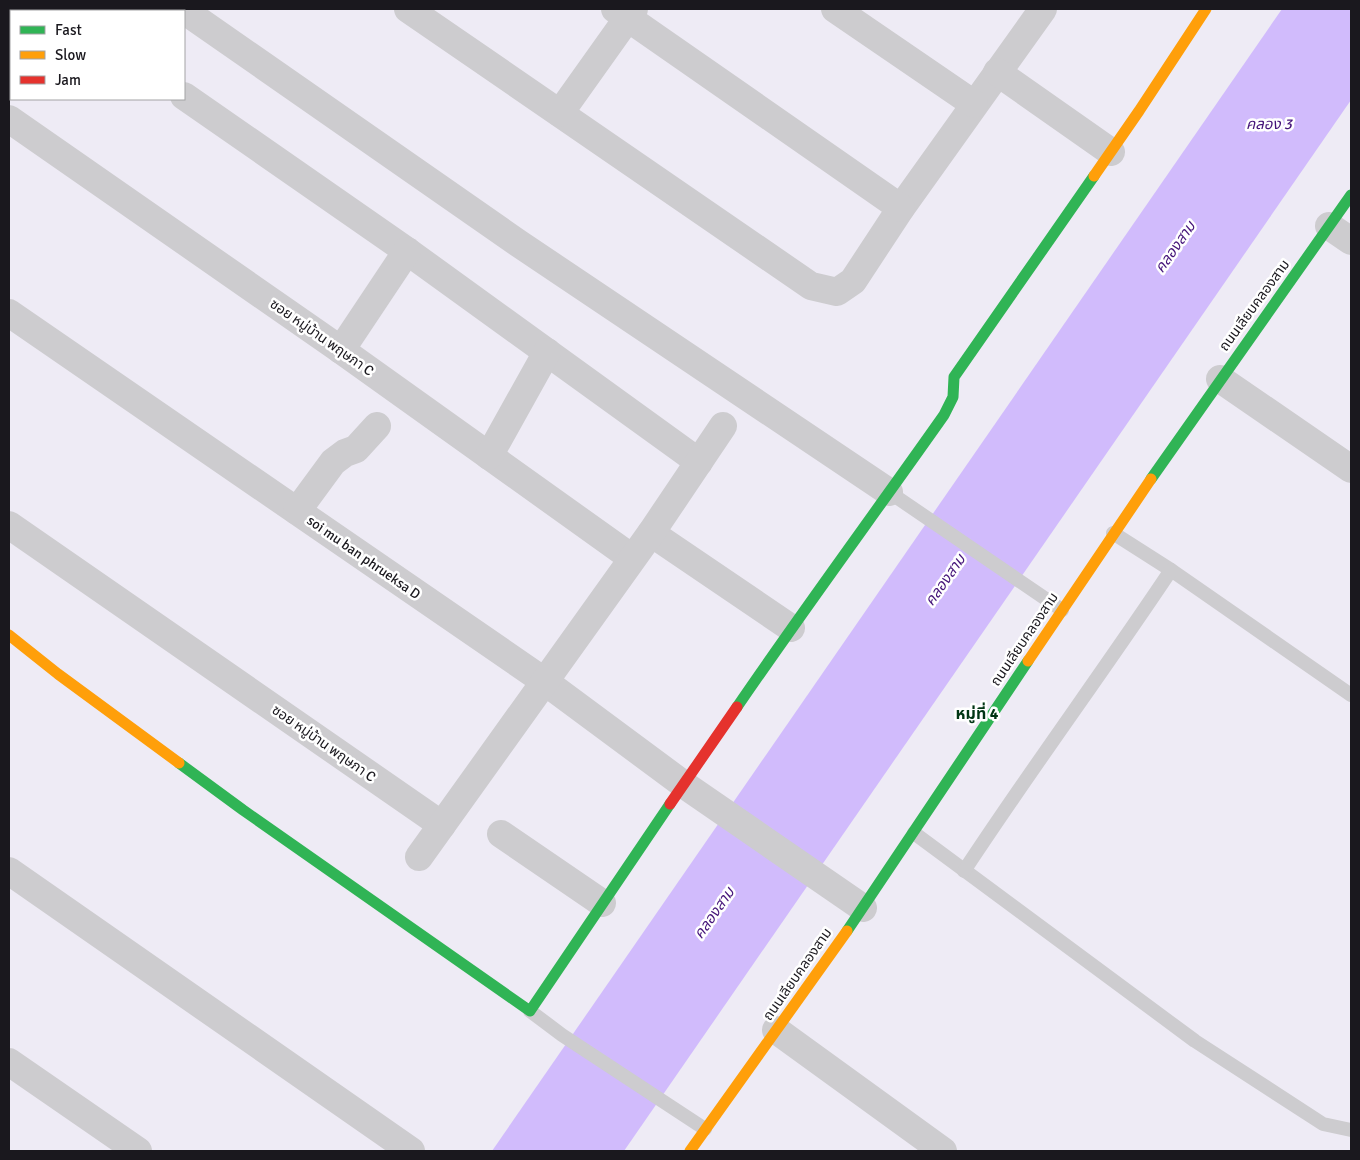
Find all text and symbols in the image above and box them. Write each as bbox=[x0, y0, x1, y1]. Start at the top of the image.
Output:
legend bbox=[10, 10, 185, 100]
text: Fast bbox=[55, 21, 82, 39]
text: Slow bbox=[55, 46, 86, 64]
text: Jam bbox=[55, 71, 81, 89]
water label: คลอง 3 bbox=[1246, 115, 1294, 133]
water label: คลองสาม bbox=[1151, 216, 1200, 276]
street label: ถนนเลียบคลองสาม bbox=[1216, 256, 1293, 354]
street label: ซอย หมู่บ้าน พฤษภา C bbox=[267, 295, 377, 380]
street label: soi mu ban phrueksa D bbox=[304, 512, 424, 603]
water label: คลองสาม bbox=[921, 549, 970, 609]
street label: ถนนเลียบคลองสาม bbox=[987, 589, 1062, 689]
street label: ซอย หมู่บ้าน พฤษภา C bbox=[269, 701, 379, 786]
district label: หมู่ที่ 4 bbox=[956, 702, 999, 724]
water label: คลองสาม bbox=[690, 882, 739, 942]
street label: ถนนเลียบคลองสาม bbox=[759, 925, 836, 1024]

